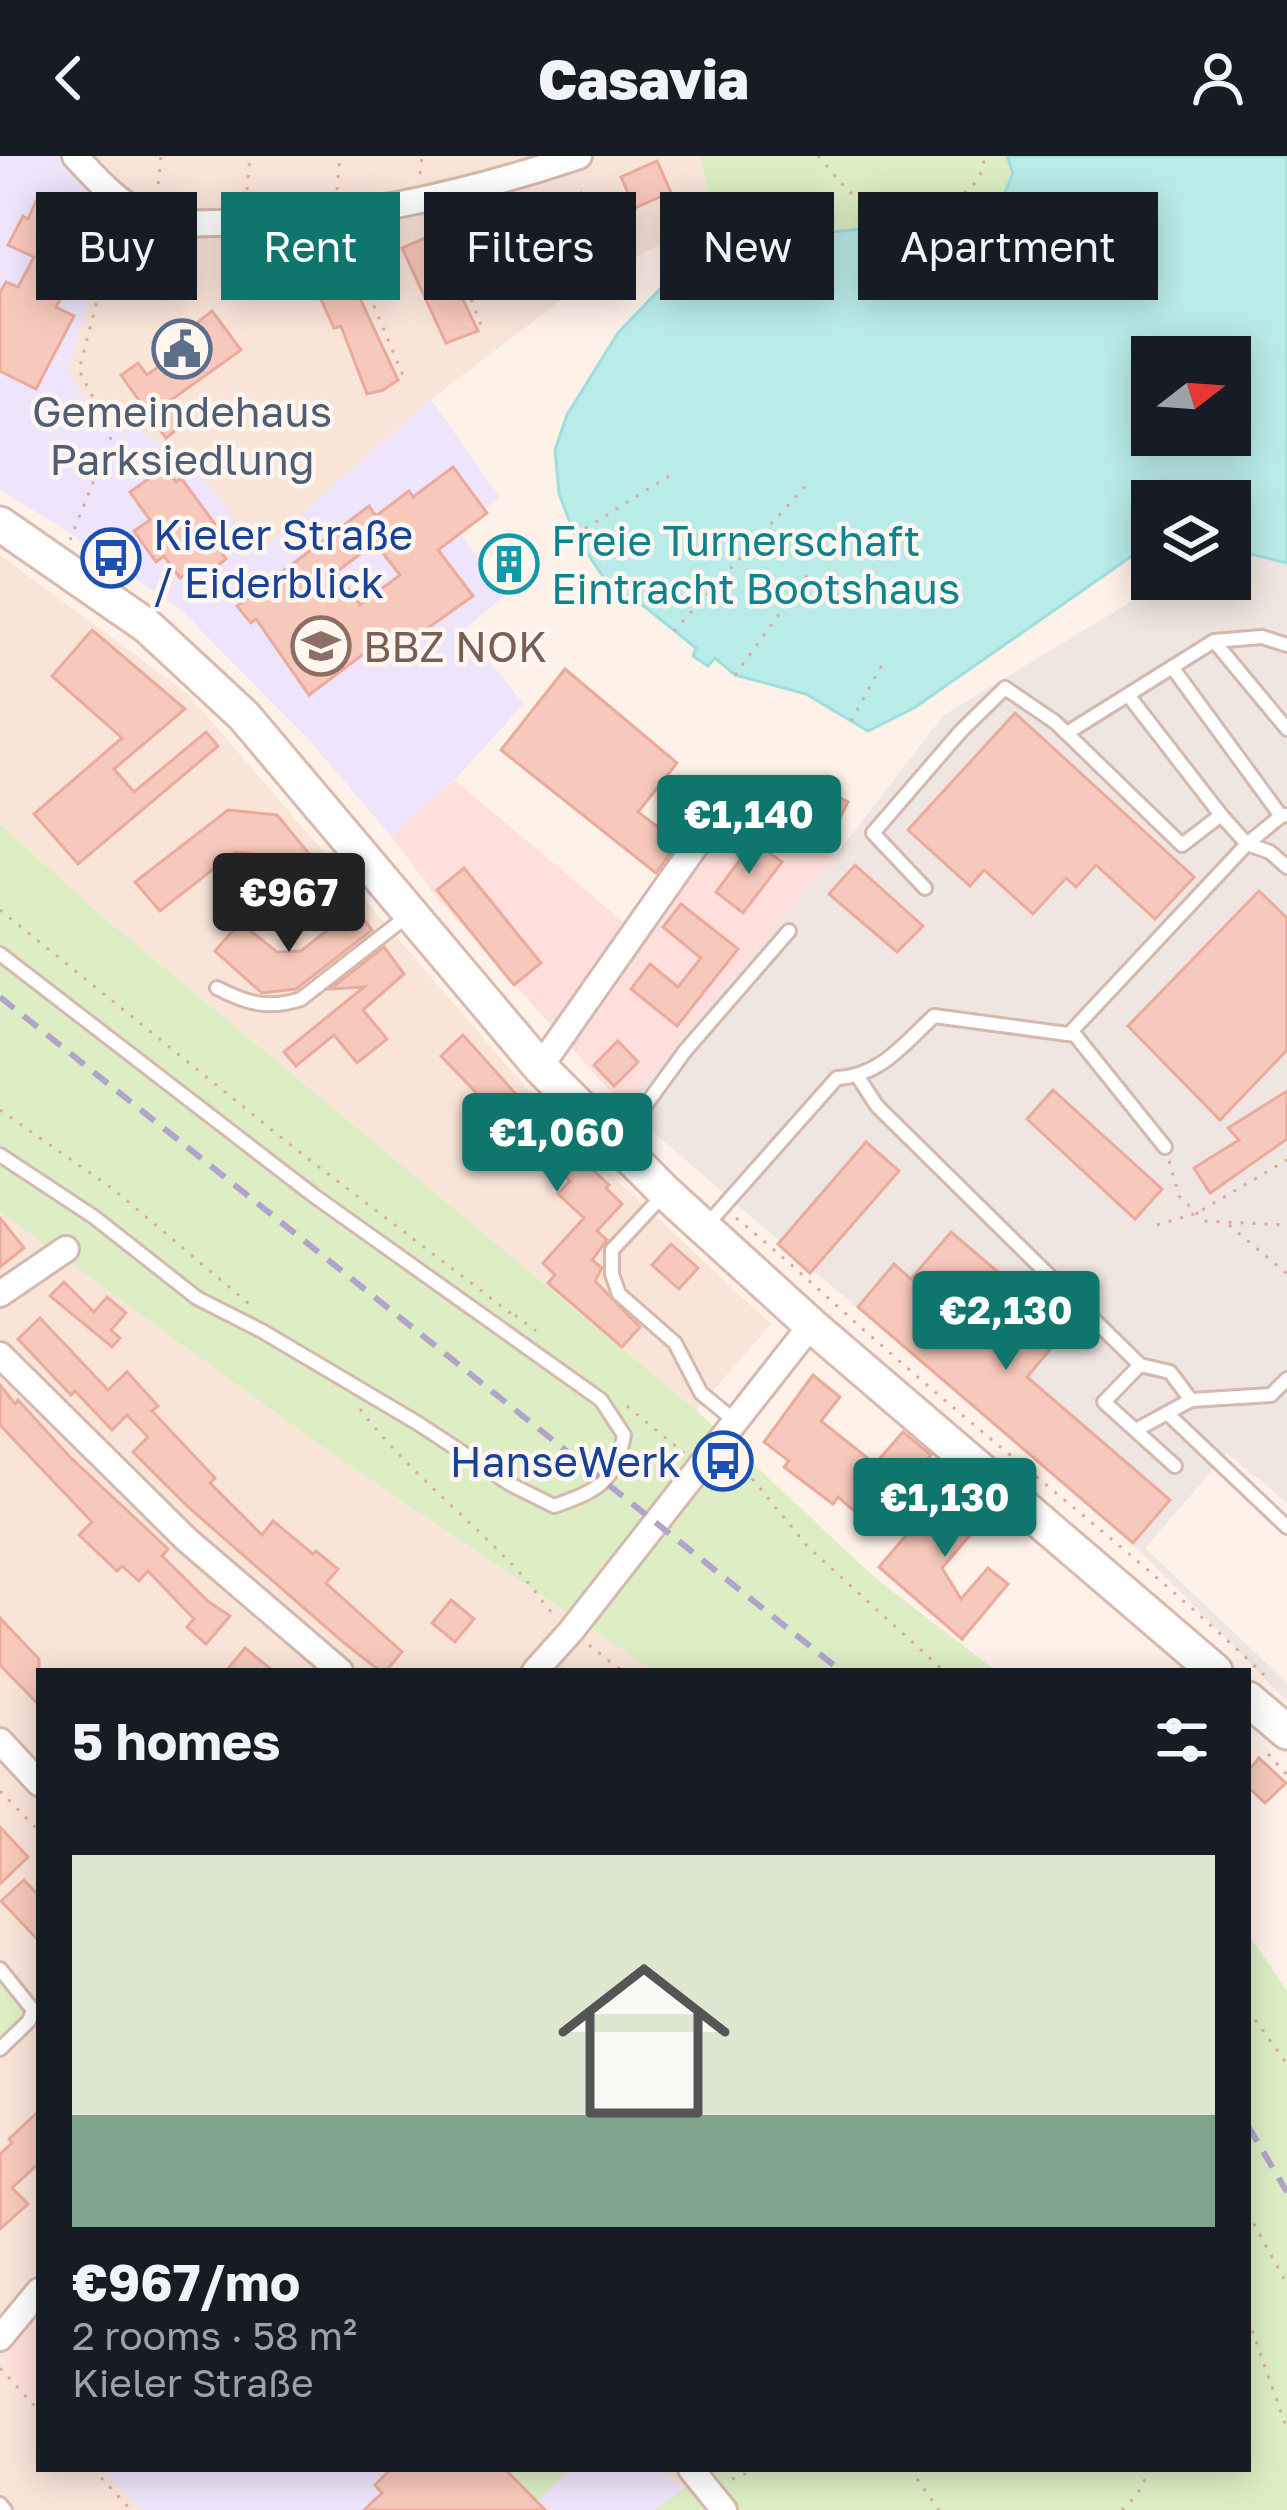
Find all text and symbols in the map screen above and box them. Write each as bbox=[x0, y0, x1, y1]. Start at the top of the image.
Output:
icon: back bbox=[36, 45, 102, 111]
icon: person bbox=[1185, 45, 1251, 111]
text: Casavia bbox=[538, 46, 749, 111]
chip: Buy bbox=[36, 192, 197, 300]
chip: Rent bbox=[221, 192, 400, 300]
chip: Filters bbox=[424, 192, 636, 300]
chip: New bbox=[660, 192, 834, 300]
chip: Apartment bbox=[858, 192, 1158, 300]
public building icon: Gemeindehaus Parksiedlung bbox=[151, 318, 213, 380]
north arrow bbox=[1131, 336, 1251, 456]
map controls bbox=[1131, 336, 1251, 600]
place label: Gemeindehaus Parksiedlung bbox=[32, 386, 332, 484]
button: layers bbox=[1131, 480, 1251, 600]
place label: Kieler Straße / Eiderblick bbox=[153, 509, 413, 607]
place label: Freie Turnerschaft Eintracht Bootshaus bbox=[551, 515, 960, 613]
bus stop icon: Kieler Straße / Eiderblick bbox=[80, 527, 142, 589]
building icon: Freie Turnerschaft Eintracht Bootshaus bbox=[478, 533, 540, 595]
school or university icon: BBZ NOK bbox=[290, 615, 352, 677]
place label: BBZ NOK bbox=[363, 621, 547, 671]
pin: €1,140 bbox=[651, 775, 847, 877]
text: €1,140 bbox=[684, 790, 814, 837]
pin: €967 bbox=[218, 853, 360, 955]
text: €967 bbox=[240, 868, 338, 915]
pin: €1,060 bbox=[459, 1093, 655, 1195]
text: €1,060 bbox=[489, 1108, 625, 1155]
pin: €2,130 bbox=[908, 1271, 1104, 1373]
text: €2,130 bbox=[940, 1286, 1073, 1333]
bus stop icon: HanseWerk bbox=[692, 1430, 754, 1492]
place label: HanseWerk bbox=[450, 1436, 681, 1486]
pin: €1,130 bbox=[847, 1458, 1043, 1560]
text: €1,130 bbox=[880, 1473, 1010, 1520]
icon: filters bbox=[1149, 1707, 1215, 1773]
text: 5 homes bbox=[72, 1710, 281, 1771]
icon: home bbox=[536, 1933, 752, 2149]
text: €967/mo bbox=[72, 2251, 300, 2312]
text: 2 rooms · 58 m² bbox=[72, 2312, 357, 2359]
text: Kieler Straße bbox=[72, 2359, 314, 2406]

